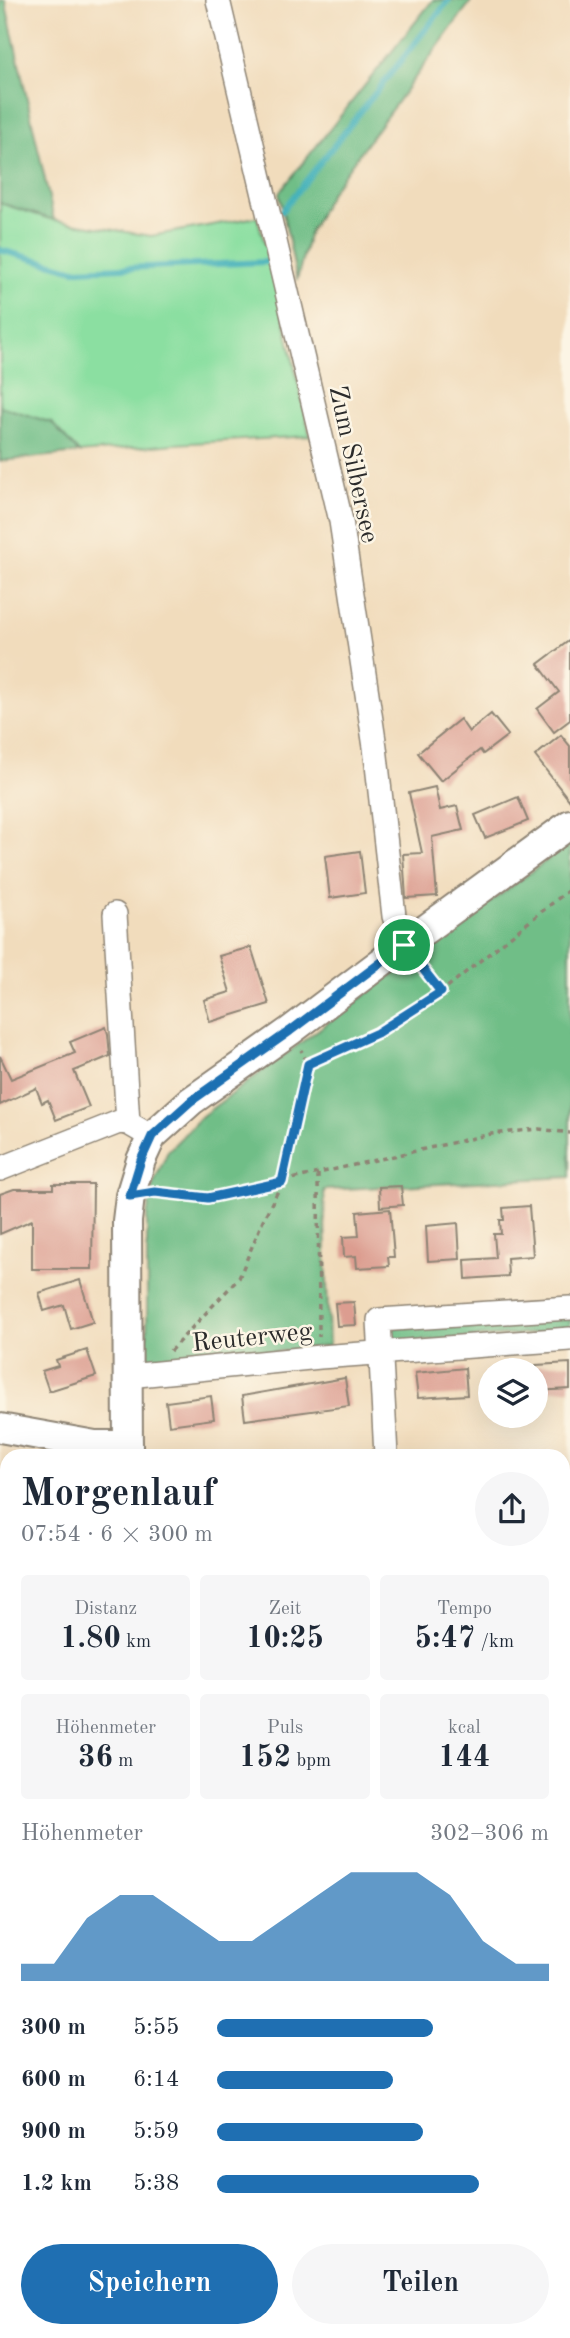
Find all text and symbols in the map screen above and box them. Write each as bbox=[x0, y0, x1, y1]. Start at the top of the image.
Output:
street label: Zum Silbersee bbox=[324, 383, 382, 545]
pin bbox=[374, 915, 434, 975]
icon: arrive bbox=[385, 926, 423, 964]
street label: Reuterweg bbox=[191, 1319, 314, 1357]
map controls bbox=[478, 1358, 548, 1428]
button: layers bbox=[478, 1358, 548, 1428]
button: share bbox=[475, 1472, 549, 1546]
text: Morgenlauf bbox=[21, 1476, 216, 1514]
text: 07:54 · 6 × 300 m bbox=[21, 1523, 213, 1546]
text: Distanz bbox=[74, 1600, 137, 1619]
text: Zeit bbox=[269, 1600, 301, 1619]
text: Tempo bbox=[437, 1600, 492, 1619]
text: 1.80 bbox=[60, 1624, 121, 1654]
text: 10:25 bbox=[246, 1624, 324, 1654]
text: 5:47 bbox=[415, 1624, 475, 1654]
text: km bbox=[121, 1633, 151, 1652]
text: /km bbox=[475, 1633, 514, 1652]
text: Höhenmeter bbox=[55, 1719, 156, 1738]
text: Puls bbox=[267, 1719, 303, 1738]
text: kcal bbox=[448, 1719, 481, 1738]
text: 36 bbox=[78, 1743, 113, 1773]
text: 152 bbox=[239, 1743, 291, 1773]
text: 144 bbox=[438, 1743, 490, 1773]
text: m bbox=[113, 1752, 133, 1771]
text: bpm bbox=[291, 1752, 331, 1771]
text: Höhenmeter bbox=[21, 1822, 143, 1845]
text: 302–306 m bbox=[430, 1822, 549, 1845]
text: 300 m bbox=[21, 2016, 86, 2039]
text: 5:55 bbox=[133, 2016, 179, 2039]
text: 600 m bbox=[21, 2068, 86, 2091]
text: 6:14 bbox=[133, 2068, 179, 2091]
text: 900 m bbox=[21, 2120, 86, 2143]
text: 5:59 bbox=[133, 2120, 179, 2143]
text: 1.2 km bbox=[21, 2172, 92, 2195]
text: 5:38 bbox=[133, 2172, 179, 2195]
button: Speichern bbox=[21, 2244, 278, 2324]
button: Teilen bbox=[292, 2244, 549, 2324]

